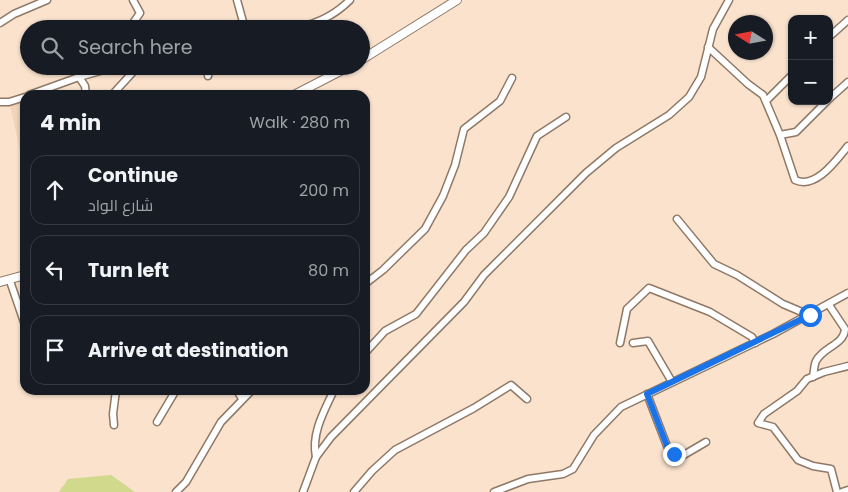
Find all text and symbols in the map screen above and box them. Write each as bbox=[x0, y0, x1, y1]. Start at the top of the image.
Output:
north arrow bbox=[728, 15, 773, 60]
map controls bbox=[788, 15, 833, 105]
button: + bbox=[788, 15, 833, 60]
search box bbox=[20, 20, 370, 75]
icon: search bbox=[38, 34, 66, 62]
text: Search here bbox=[78, 34, 192, 61]
button: − bbox=[788, 60, 833, 105]
text: 4 min bbox=[40, 108, 101, 137]
text: Walk · 280 m bbox=[249, 111, 350, 134]
text: Continue bbox=[88, 162, 178, 189]
icon: ahead bbox=[41, 176, 69, 204]
text: 200 m bbox=[299, 179, 349, 202]
text: شارع الواد bbox=[88, 194, 153, 217]
icon: left bbox=[41, 256, 69, 284]
text: Turn left bbox=[88, 257, 169, 284]
text: 80 m bbox=[308, 259, 349, 282]
route start bbox=[799, 304, 822, 327]
icon: arrive bbox=[41, 336, 69, 364]
text: Arrive at destination bbox=[88, 337, 289, 364]
route end bbox=[663, 443, 686, 466]

